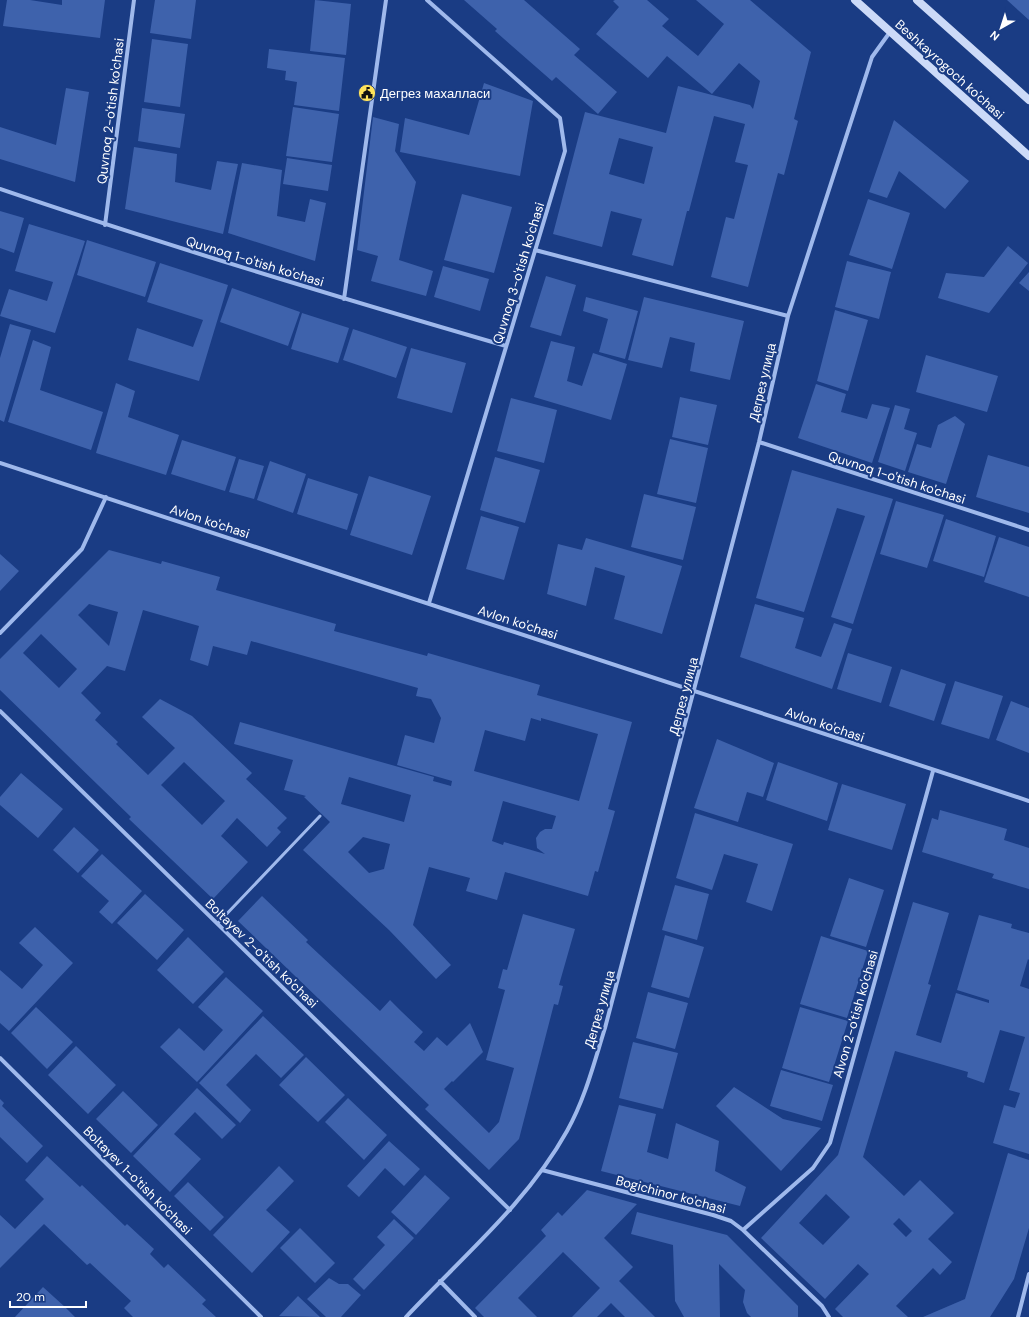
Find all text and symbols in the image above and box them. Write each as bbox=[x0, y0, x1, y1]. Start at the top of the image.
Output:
north arrow bbox=[981, 8, 1021, 48]
street label: Beshkayrogoch ko'chasi bbox=[891, 16, 1008, 123]
text: N bbox=[987, 28, 1002, 44]
street label: Quvnoq 2-o'tish ko'chasi bbox=[93, 37, 128, 185]
public building icon: Дегрез махалласи bbox=[357, 83, 377, 103]
place label: Дегрез махалласи bbox=[380, 85, 490, 102]
street label: Quvnoq 3-o'tish ko'chasi bbox=[489, 200, 548, 346]
street label: Quvnoq 1-o'tish ko'chasi bbox=[184, 232, 326, 291]
street label: Дегрез улица bbox=[745, 340, 780, 423]
street label: Quvnoq 1-o'tish ko'chasi bbox=[826, 447, 968, 508]
street label: Avlon ko'chasi bbox=[168, 501, 252, 542]
street label: Avlon ko'chasi bbox=[476, 602, 560, 643]
street label: Дегрез улица bbox=[665, 654, 702, 737]
street label: Avlon ko'chasi bbox=[783, 703, 867, 746]
street label: Boltayev 2-o'tish ko'chasi bbox=[202, 895, 322, 1012]
street label: Alvon 2-o'tish ko'chasi bbox=[829, 948, 882, 1080]
street label: Дегрез улица bbox=[580, 968, 619, 1050]
street label: Boltayev 1-o'tish ko'chasi bbox=[80, 1122, 196, 1238]
street label: Bogichinor ko'chasi bbox=[614, 1172, 728, 1217]
scale bar bbox=[10, 1283, 86, 1309]
text: 20 m bbox=[16, 1289, 45, 1305]

